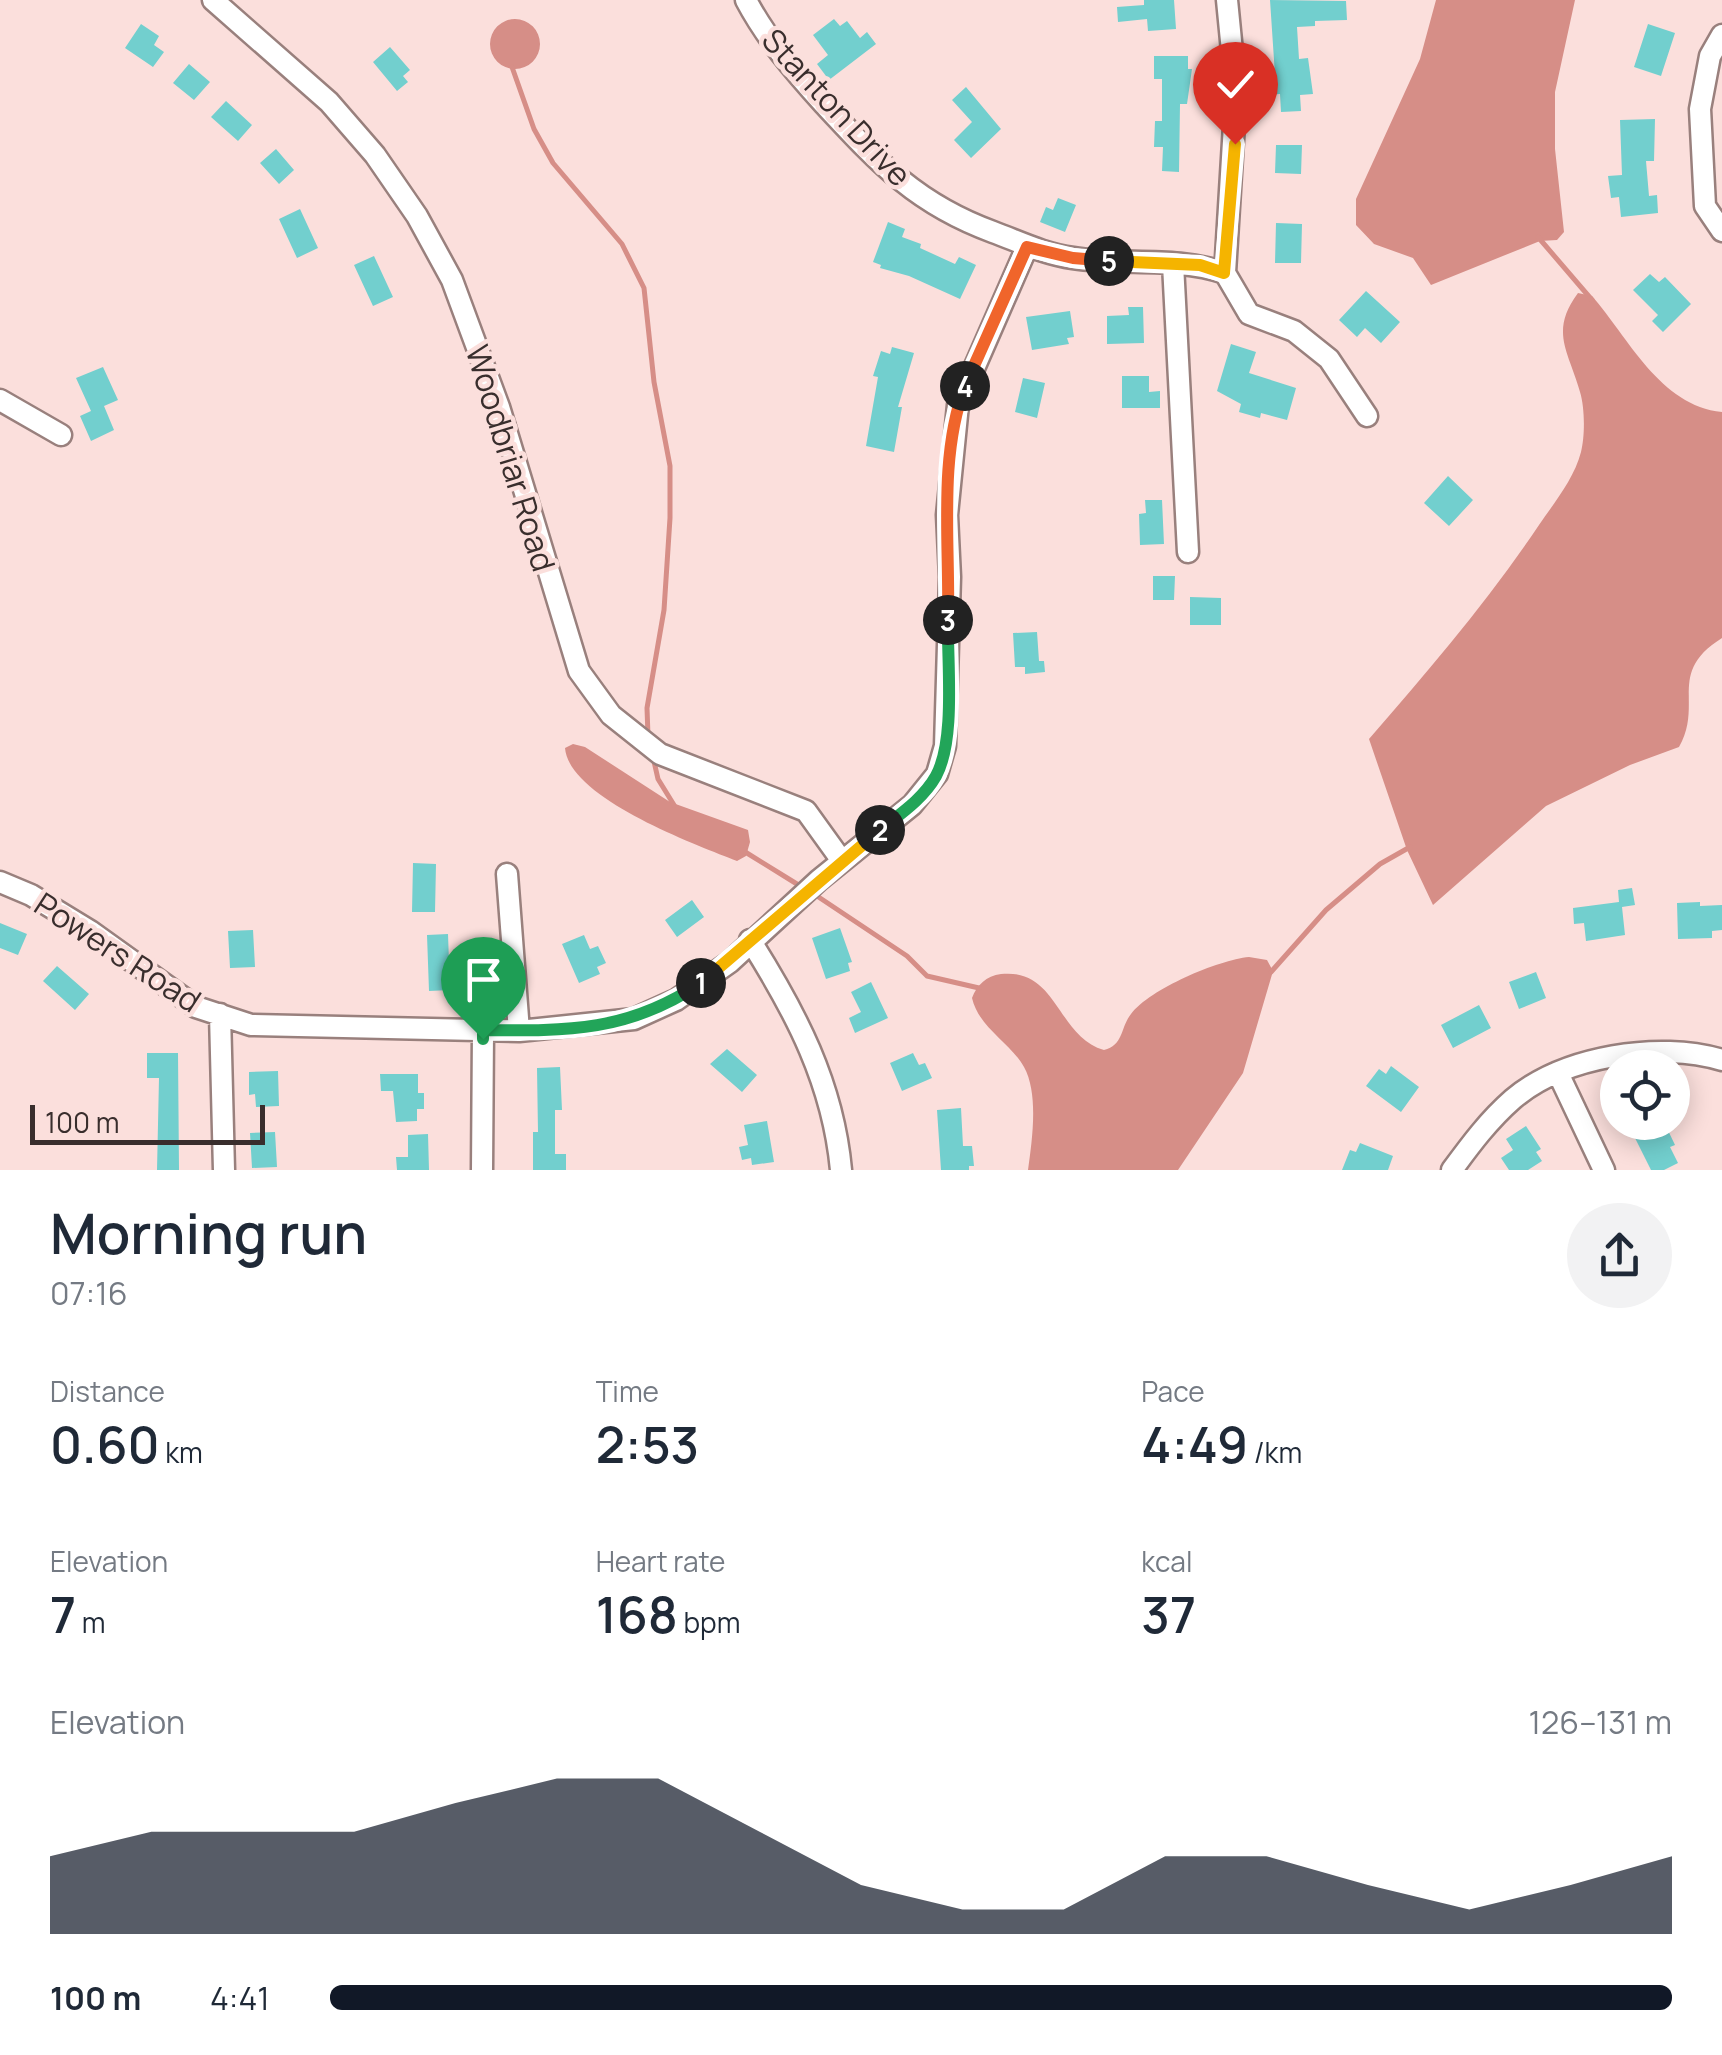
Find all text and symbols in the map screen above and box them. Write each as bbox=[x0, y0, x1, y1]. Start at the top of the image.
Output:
street label: Stanton Drive bbox=[752, 19, 922, 195]
pin bbox=[1193, 42, 1278, 145]
icon: check bbox=[1208, 57, 1263, 112]
pin: 5 bbox=[1084, 236, 1134, 286]
text: 5 bbox=[1101, 242, 1117, 280]
street label: Woodbriar Road bbox=[456, 340, 566, 576]
pin: 4 bbox=[940, 361, 990, 411]
text: 4 bbox=[956, 367, 974, 405]
pin: 3 bbox=[923, 595, 973, 645]
text: 3 bbox=[940, 601, 956, 639]
pin: 2 bbox=[855, 805, 905, 855]
text: 2 bbox=[872, 811, 888, 849]
street label: Powers Road bbox=[26, 882, 210, 1022]
pin bbox=[441, 937, 526, 1040]
icon: arrive bbox=[456, 952, 511, 1007]
pin: 1 bbox=[676, 958, 726, 1008]
text: 1 bbox=[695, 964, 707, 1002]
map controls bbox=[1600, 1050, 1690, 1140]
button: locate bbox=[1600, 1050, 1690, 1140]
scale bar bbox=[30, 1100, 265, 1144]
text: 100 m bbox=[45, 1103, 119, 1141]
text: Morning run bbox=[50, 1195, 367, 1271]
button: share bbox=[1567, 1203, 1672, 1308]
text: 07:16 bbox=[50, 1271, 128, 1315]
text: Distance bbox=[50, 1372, 165, 1410]
text: Time bbox=[596, 1372, 659, 1410]
text: Pace bbox=[1141, 1372, 1205, 1410]
text: 0.60 bbox=[50, 1410, 160, 1478]
text: 2:53 bbox=[596, 1410, 699, 1478]
text: 4:49 bbox=[1141, 1410, 1248, 1478]
text: km bbox=[160, 1433, 203, 1471]
text: /km bbox=[1248, 1433, 1302, 1471]
text: Elevation bbox=[50, 1542, 168, 1580]
text: Heart rate bbox=[596, 1542, 725, 1580]
text: kcal bbox=[1141, 1542, 1192, 1580]
text: 7 bbox=[50, 1580, 76, 1648]
text: 168 bbox=[596, 1580, 678, 1648]
text: 37 bbox=[1141, 1580, 1196, 1648]
text: m bbox=[76, 1603, 106, 1641]
text: bpm bbox=[678, 1603, 740, 1641]
text: Elevation bbox=[50, 1700, 185, 1744]
text: 126–131 m bbox=[1529, 1700, 1672, 1744]
text: 100 m bbox=[50, 1976, 141, 2020]
text: 4:41 bbox=[210, 1976, 270, 2020]

